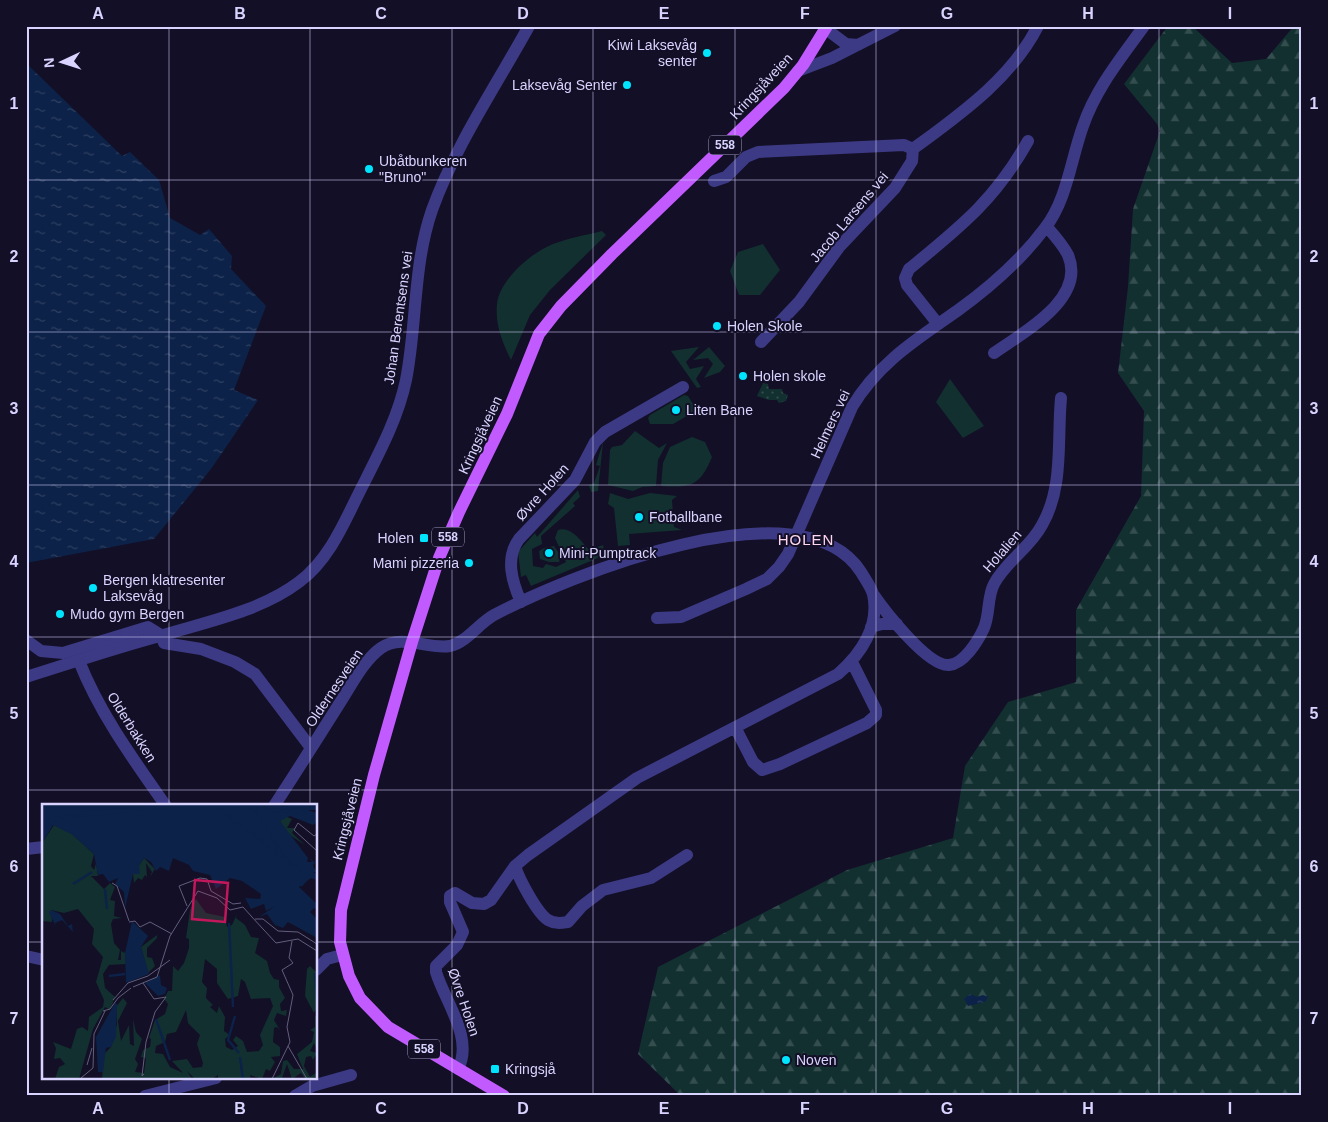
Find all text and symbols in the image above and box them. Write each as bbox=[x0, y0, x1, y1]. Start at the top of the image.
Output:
text: A bbox=[92, 5, 104, 22]
text: B bbox=[234, 5, 246, 22]
text: C bbox=[375, 5, 387, 22]
text: D bbox=[517, 5, 529, 22]
text: E bbox=[659, 5, 670, 22]
text: F bbox=[800, 5, 810, 22]
text: G bbox=[941, 5, 953, 22]
text: H bbox=[1082, 5, 1094, 22]
text: I bbox=[1228, 5, 1232, 22]
place label: Kiwi Laksevåg senter bbox=[608, 37, 697, 69]
north arrow bbox=[38, 38, 88, 88]
marker: Kiwi Laksevåg senter bbox=[701, 47, 713, 59]
street label: Kringsjåveien bbox=[726, 50, 796, 122]
text: N bbox=[41, 57, 57, 69]
place label: Laksevåg Senter bbox=[512, 77, 617, 93]
marker: Laksevåg Senter bbox=[621, 79, 633, 91]
text: 1 bbox=[10, 95, 19, 112]
text: 1 bbox=[1310, 95, 1319, 112]
road number: 558 bbox=[709, 136, 741, 154]
place label: Ubåtbunkeren "Bruno" bbox=[379, 153, 467, 185]
marker: Ubåtbunkeren "Bruno" bbox=[363, 163, 375, 175]
street label: Jacob Larsens vei bbox=[807, 169, 891, 265]
text: 2 bbox=[10, 248, 19, 265]
text: 2 bbox=[1310, 248, 1319, 265]
street label: Johan Berentsens vei bbox=[381, 250, 415, 386]
place label: Holen Skole bbox=[727, 318, 803, 334]
marker: Holen Skole bbox=[711, 320, 723, 332]
place label: Holen skole bbox=[753, 368, 826, 384]
marker: Holen skole bbox=[737, 370, 749, 382]
street label: Helmers vei bbox=[807, 387, 853, 461]
street label: Kringsjåveien bbox=[455, 394, 505, 476]
text: 3 bbox=[10, 400, 19, 417]
text: 3 bbox=[1310, 400, 1319, 417]
place label: Liten Bane bbox=[686, 402, 753, 418]
marker: Liten Bane bbox=[670, 404, 682, 416]
street label: Øvre Holen bbox=[512, 460, 572, 524]
place label: Fotballbane bbox=[649, 509, 722, 525]
marker: Fotballbane bbox=[633, 511, 645, 523]
street label: Holalien bbox=[979, 527, 1025, 575]
road number: 558 bbox=[432, 528, 464, 546]
place label: Holen bbox=[377, 530, 414, 546]
district label: HOLEN bbox=[778, 531, 834, 548]
marker: Holen bbox=[418, 532, 430, 544]
place label: Mini-Pumptrack bbox=[559, 545, 657, 561]
marker: Mini-Pumptrack bbox=[543, 547, 555, 559]
text: 4 bbox=[10, 553, 19, 570]
text: 4 bbox=[1310, 553, 1319, 570]
place label: Mami pizzeria bbox=[373, 555, 459, 571]
marker: Mami pizzeria bbox=[463, 557, 475, 569]
place label: Bergen klatresenter Laksevåg bbox=[103, 572, 226, 604]
marker: Bergen klatresenter Laksevåg bbox=[87, 582, 99, 594]
place label: Mudo gym Bergen bbox=[70, 606, 184, 622]
marker: Mudo gym Bergen bbox=[54, 608, 66, 620]
street label: Oldernesveien bbox=[302, 646, 366, 730]
street label: Olderbakken bbox=[104, 689, 160, 765]
text: 5 bbox=[10, 705, 19, 722]
text: 5 bbox=[1310, 705, 1319, 722]
street label: Kringsjåveien bbox=[329, 776, 365, 862]
inset map bbox=[42, 804, 318, 1080]
text: 6 bbox=[10, 858, 19, 875]
text: 6 bbox=[1310, 858, 1319, 875]
street label: Øvre Holen bbox=[445, 966, 483, 1038]
text: 7 bbox=[10, 1010, 19, 1027]
text: 7 bbox=[1310, 1010, 1319, 1027]
road number: 558 bbox=[408, 1040, 440, 1058]
place label: Noven bbox=[796, 1052, 836, 1068]
marker: Noven bbox=[780, 1054, 792, 1066]
place label: Kringsjå bbox=[505, 1061, 556, 1077]
marker: Kringsjå bbox=[489, 1063, 501, 1075]
text: A bbox=[92, 1100, 104, 1117]
text: B bbox=[234, 1100, 246, 1117]
text: C bbox=[375, 1100, 387, 1117]
text: D bbox=[517, 1100, 529, 1117]
text: E bbox=[659, 1100, 670, 1117]
text: F bbox=[800, 1100, 810, 1117]
text: G bbox=[941, 1100, 953, 1117]
text: H bbox=[1082, 1100, 1094, 1117]
text: I bbox=[1228, 1100, 1232, 1117]

